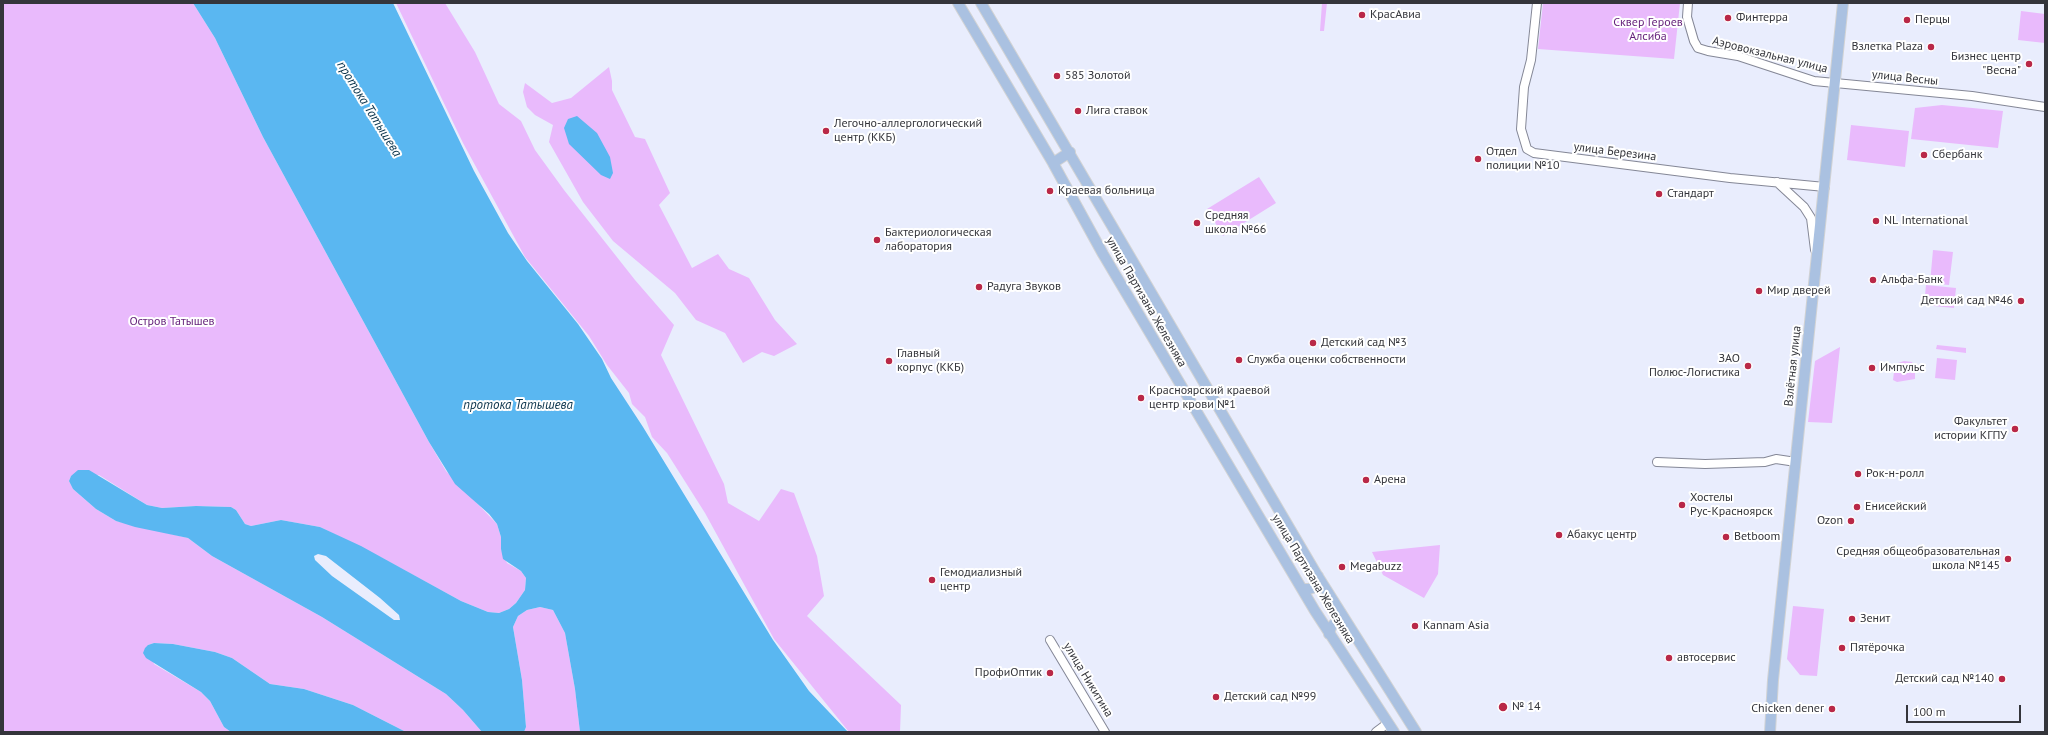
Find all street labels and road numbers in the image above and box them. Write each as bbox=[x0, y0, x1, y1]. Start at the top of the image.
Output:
street label: Аэровокзальная улица bbox=[1711, 34, 1829, 76]
street label: улица Весны bbox=[1871, 67, 1939, 89]
street label: улица Березина bbox=[1573, 140, 1657, 164]
street label: улица Партизана Железняка bbox=[1103, 234, 1189, 370]
street label: Взлётная улица bbox=[1782, 325, 1804, 407]
street label: улица Партизана Железняка bbox=[1269, 512, 1357, 646]
street label: улица Никитина bbox=[1060, 640, 1116, 720]

